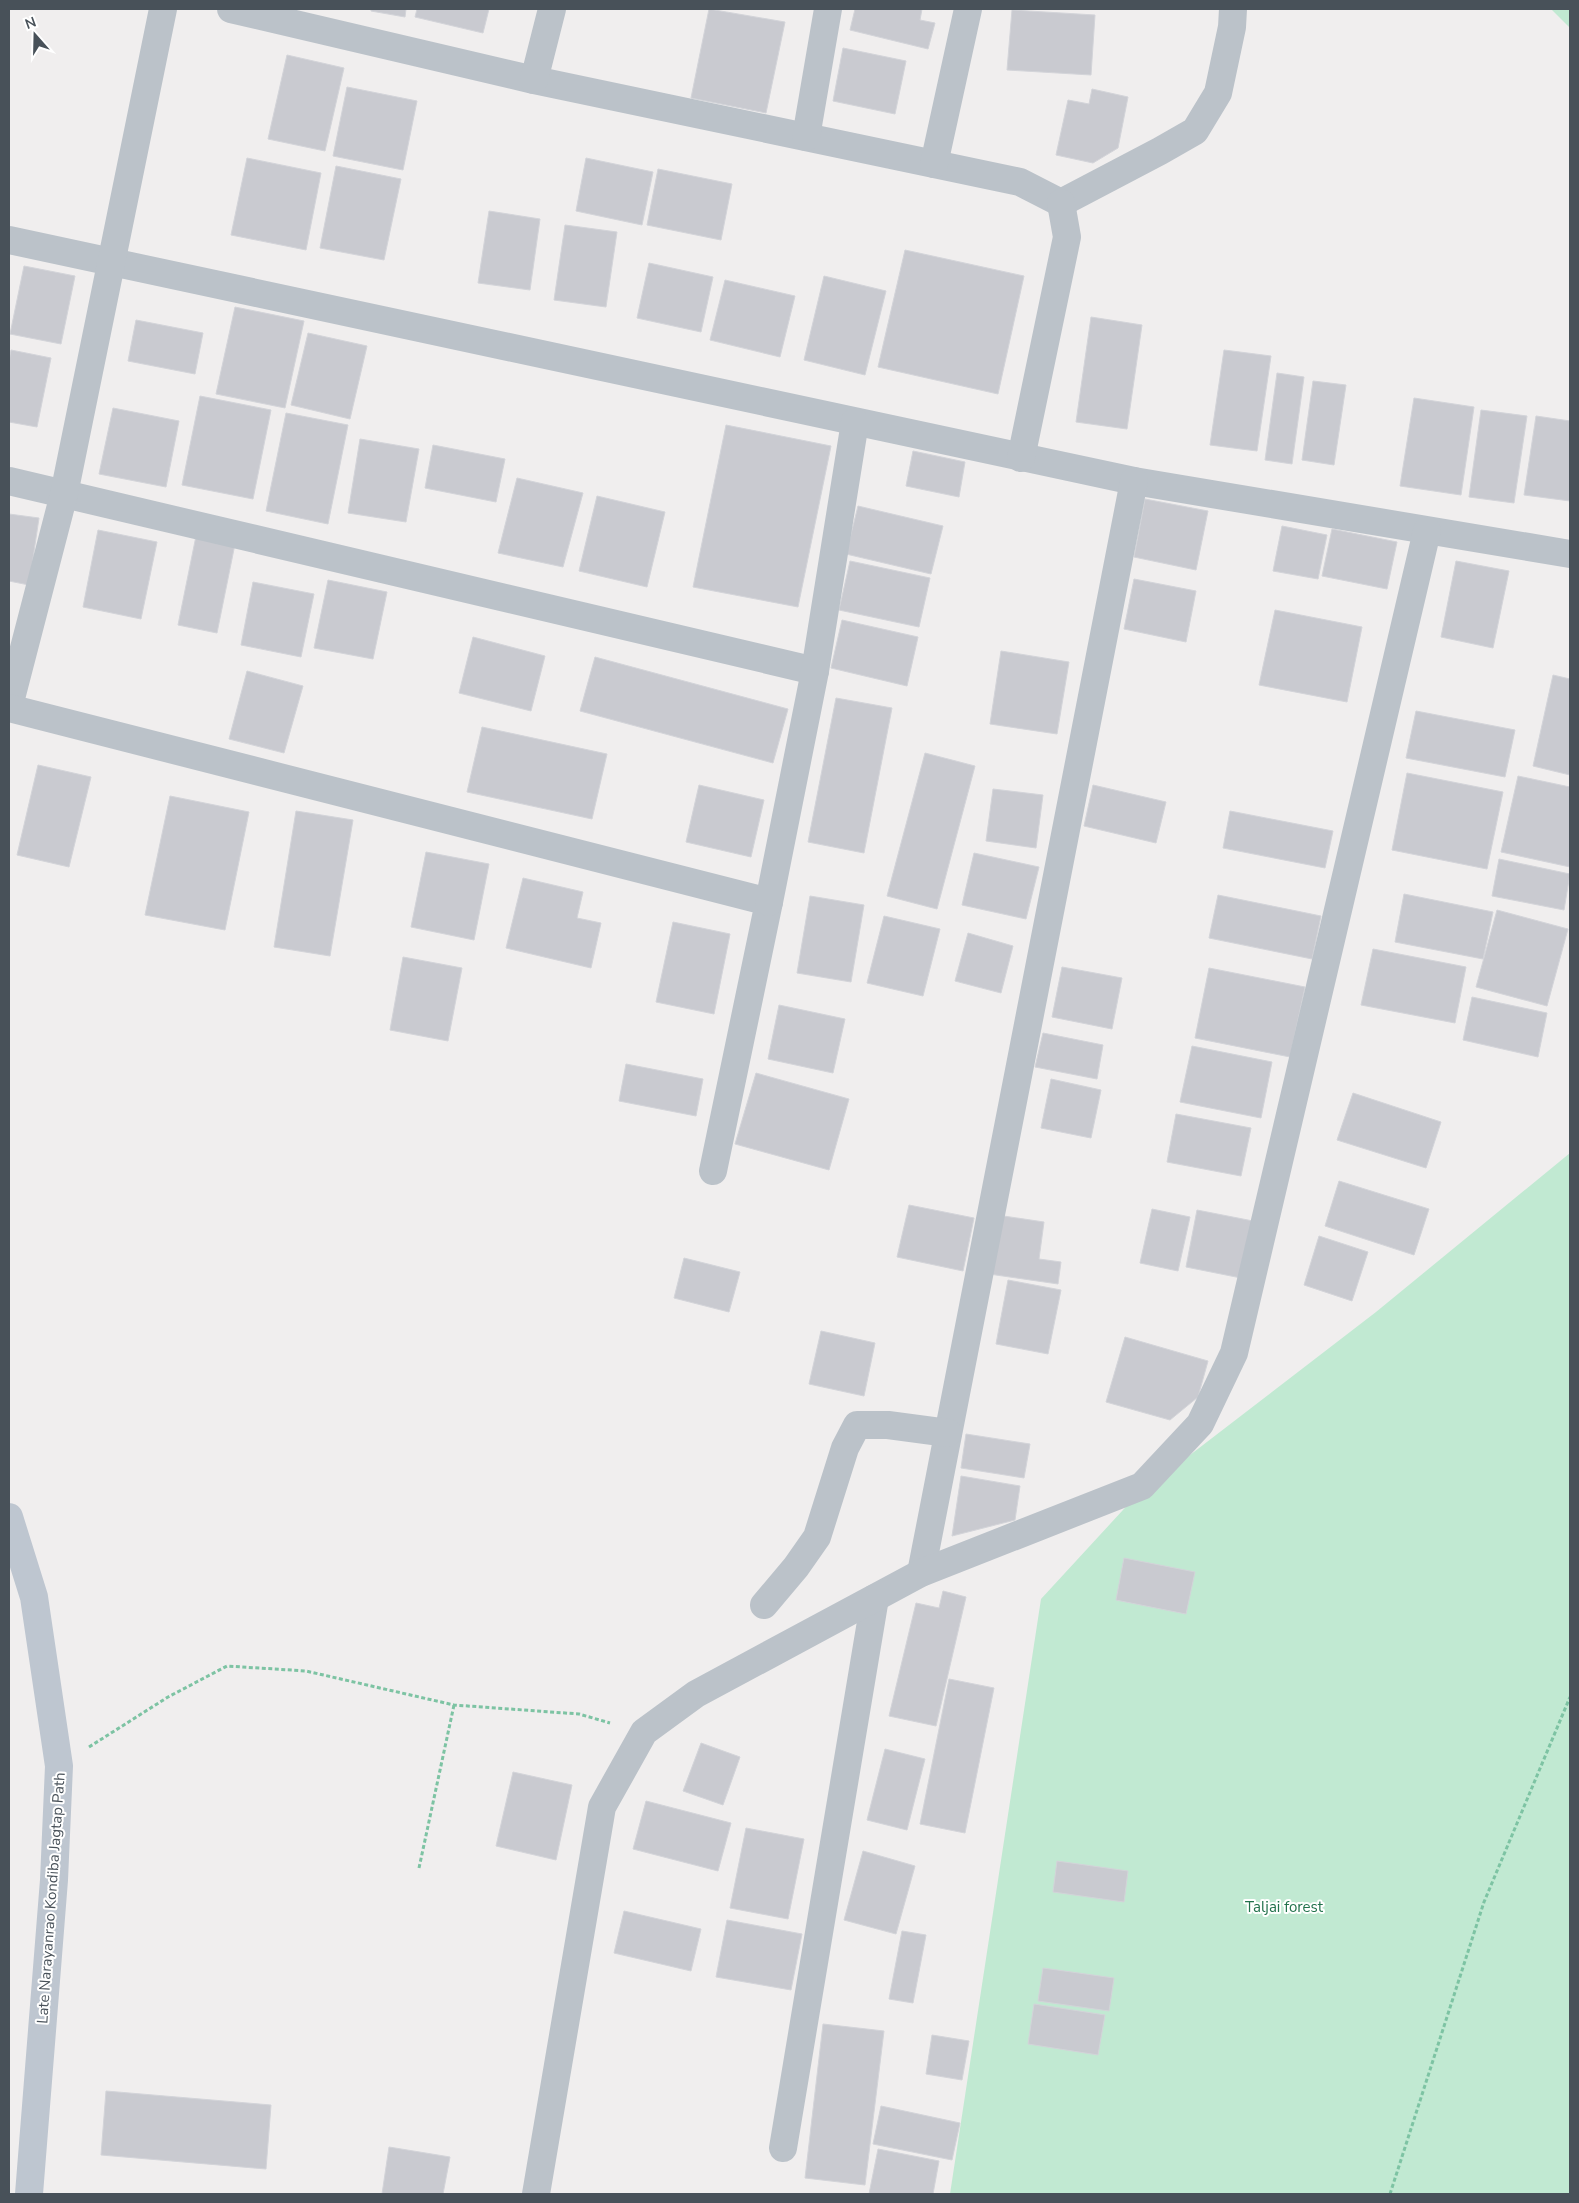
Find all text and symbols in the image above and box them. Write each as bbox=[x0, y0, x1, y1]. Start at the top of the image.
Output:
north arrow bbox=[10, 10, 60, 60]
text: N bbox=[23, 13, 39, 34]
street label: Late Narayanrao Kondiba Jagtap Path bbox=[32, 1772, 70, 2024]
park label: Taljai forest bbox=[1245, 1897, 1324, 1917]

